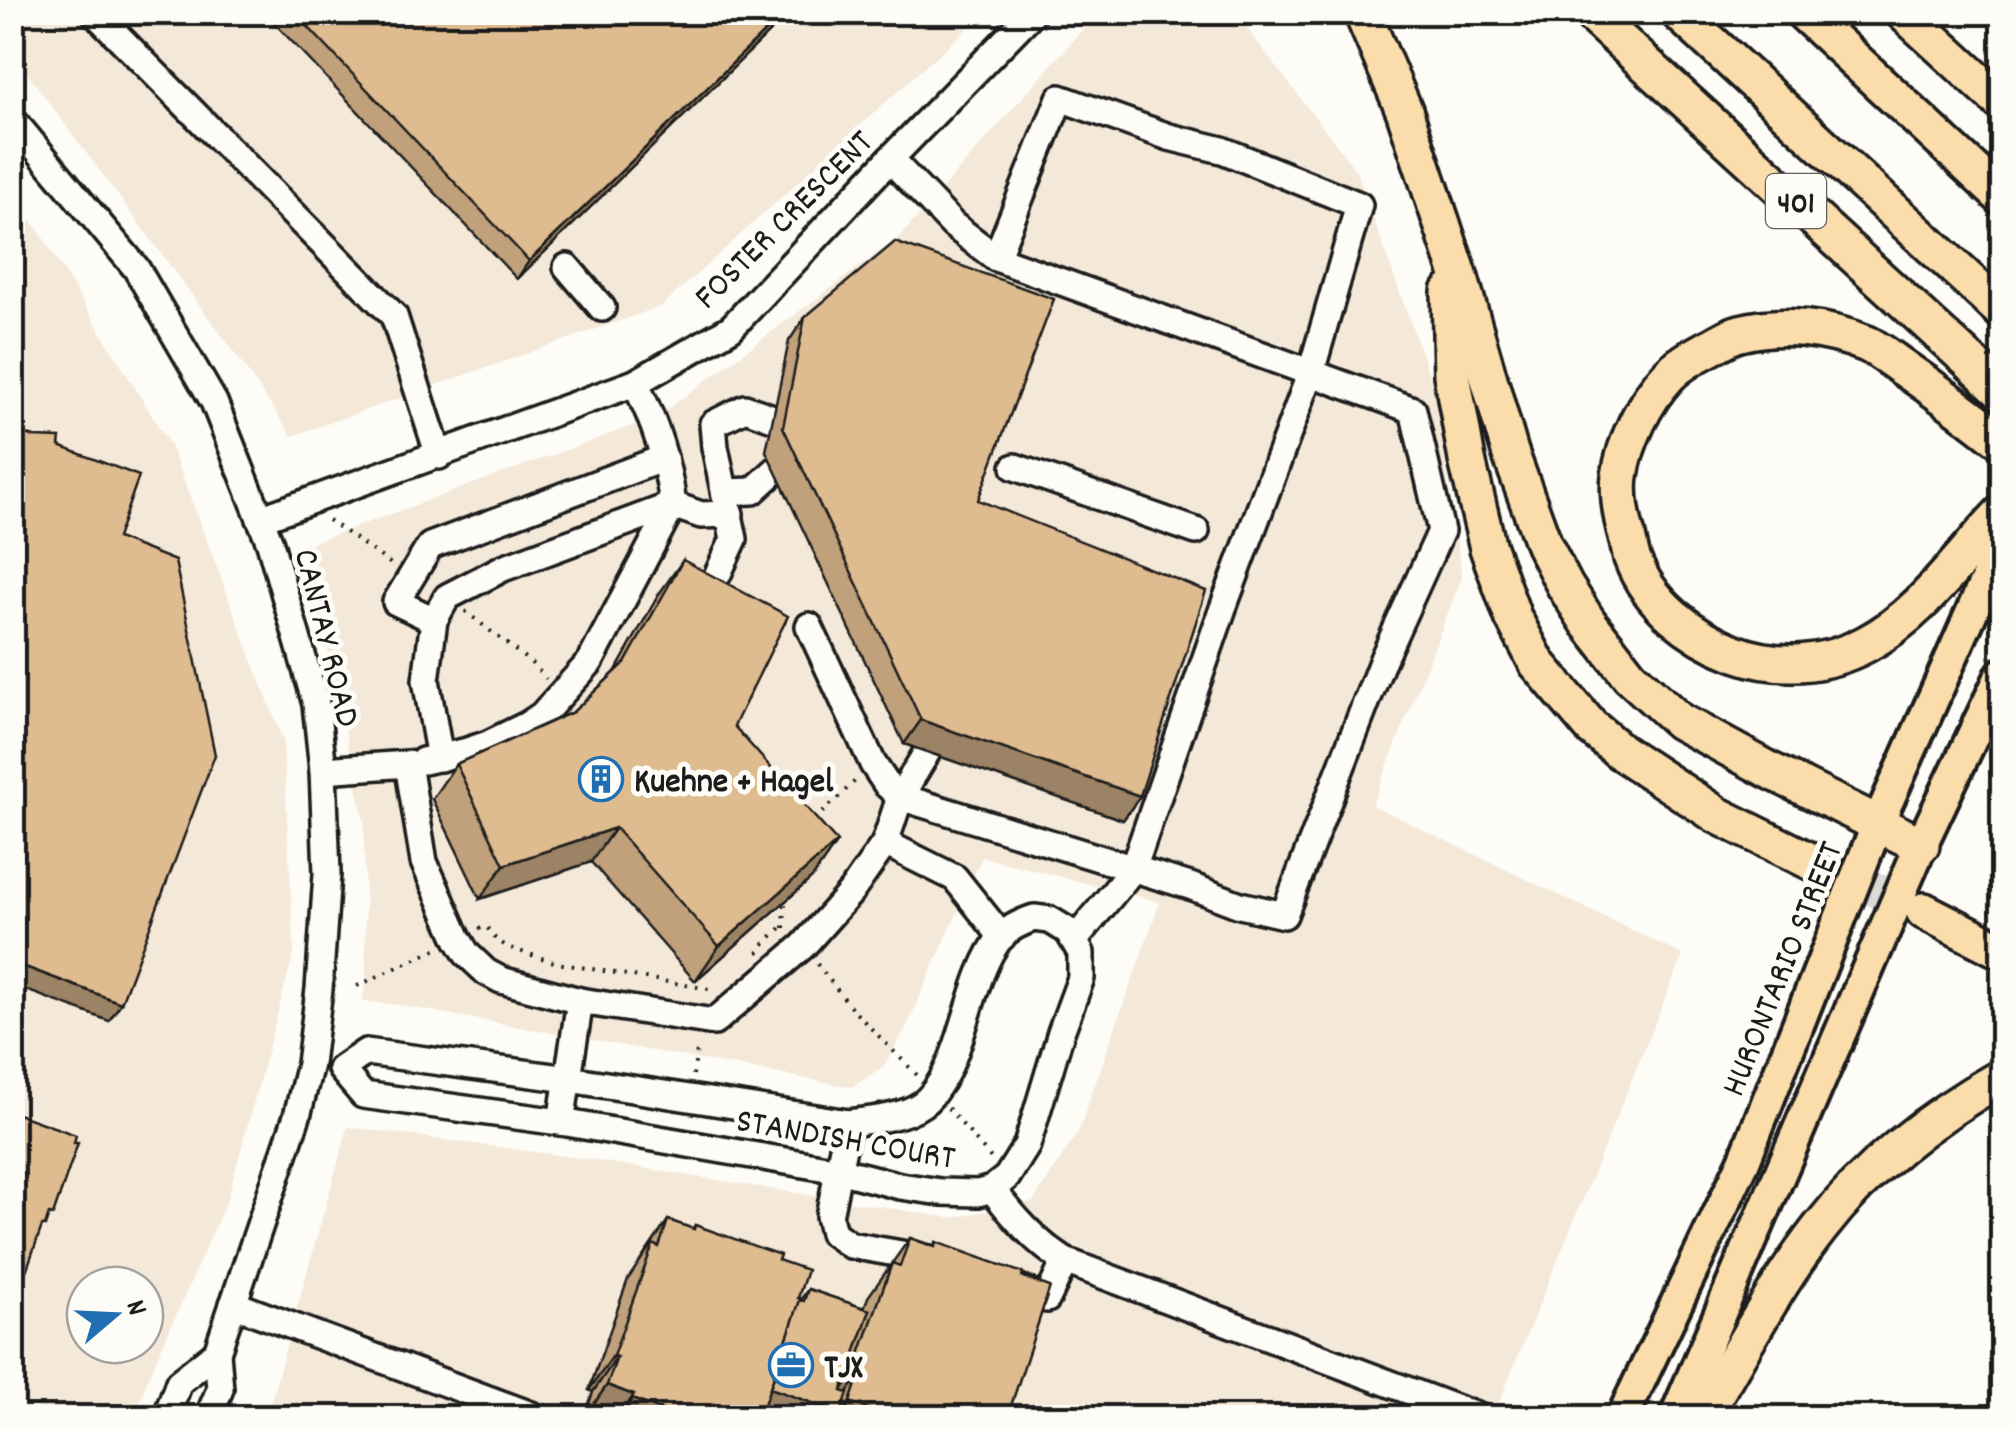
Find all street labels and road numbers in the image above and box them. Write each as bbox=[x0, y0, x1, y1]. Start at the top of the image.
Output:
street label: FOSTER CRESCENT bbox=[684, 120, 887, 323]
road number: 401 bbox=[1766, 174, 1826, 228]
street label: CANTAY ROAD bbox=[278, 544, 370, 733]
street label: HURONTARIO STREET bbox=[1711, 835, 1858, 1105]
street label: STANDISH COURT bbox=[732, 1098, 959, 1186]

